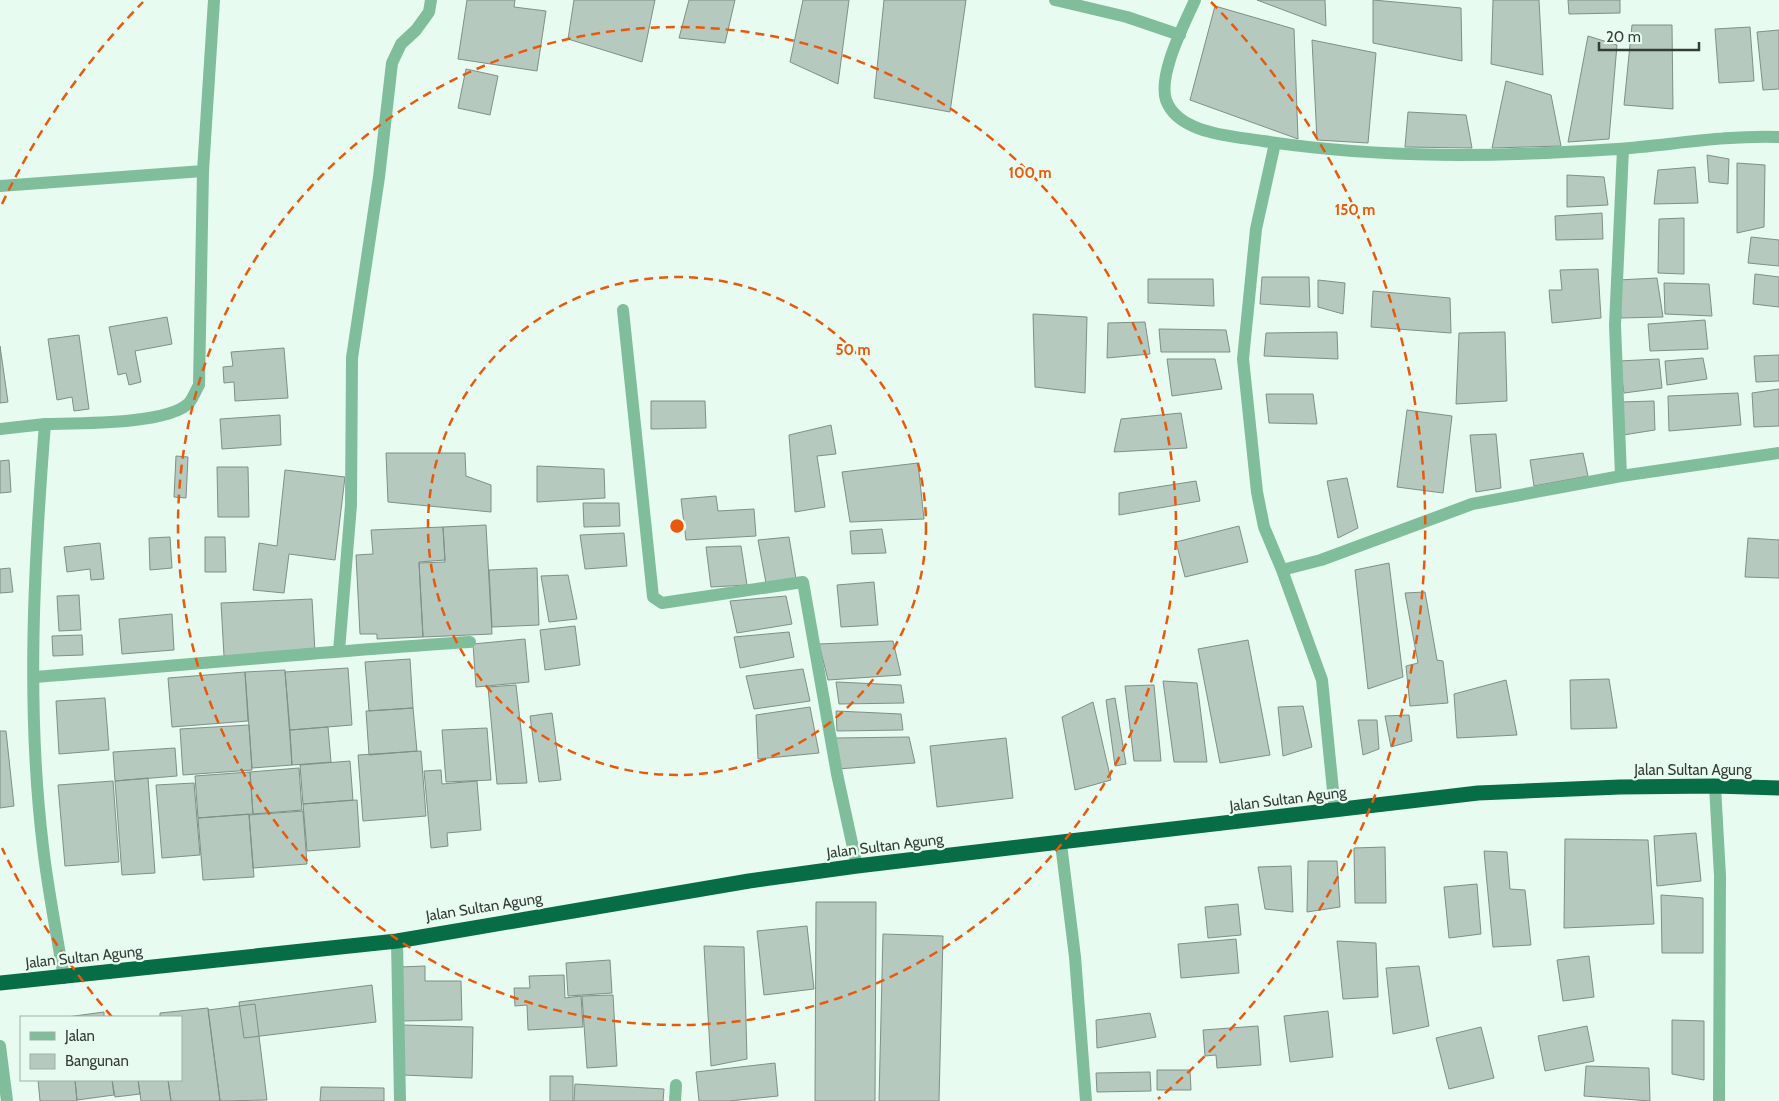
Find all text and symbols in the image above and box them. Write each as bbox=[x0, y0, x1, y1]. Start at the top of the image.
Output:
scale bar bbox=[1599, 20, 1699, 52]
text: 20 m bbox=[1606, 28, 1641, 46]
text: 100 m bbox=[1008, 164, 1052, 182]
text: 150 m bbox=[1335, 201, 1375, 219]
text: 50 m bbox=[835, 341, 871, 359]
centre of rings bbox=[668, 517, 686, 535]
street label: Jalan Sultan Agung bbox=[1633, 761, 1752, 779]
street label: Jalan Sultan Agung bbox=[1227, 783, 1348, 815]
street label: Jalan Sultan Agung bbox=[824, 830, 945, 862]
street label: Jalan Sultan Agung bbox=[423, 889, 544, 925]
street label: Jalan Sultan Agung bbox=[24, 942, 144, 972]
legend bbox=[20, 1016, 182, 1081]
text: Jalan bbox=[64, 1027, 95, 1045]
text: Bangunan bbox=[65, 1052, 129, 1070]

